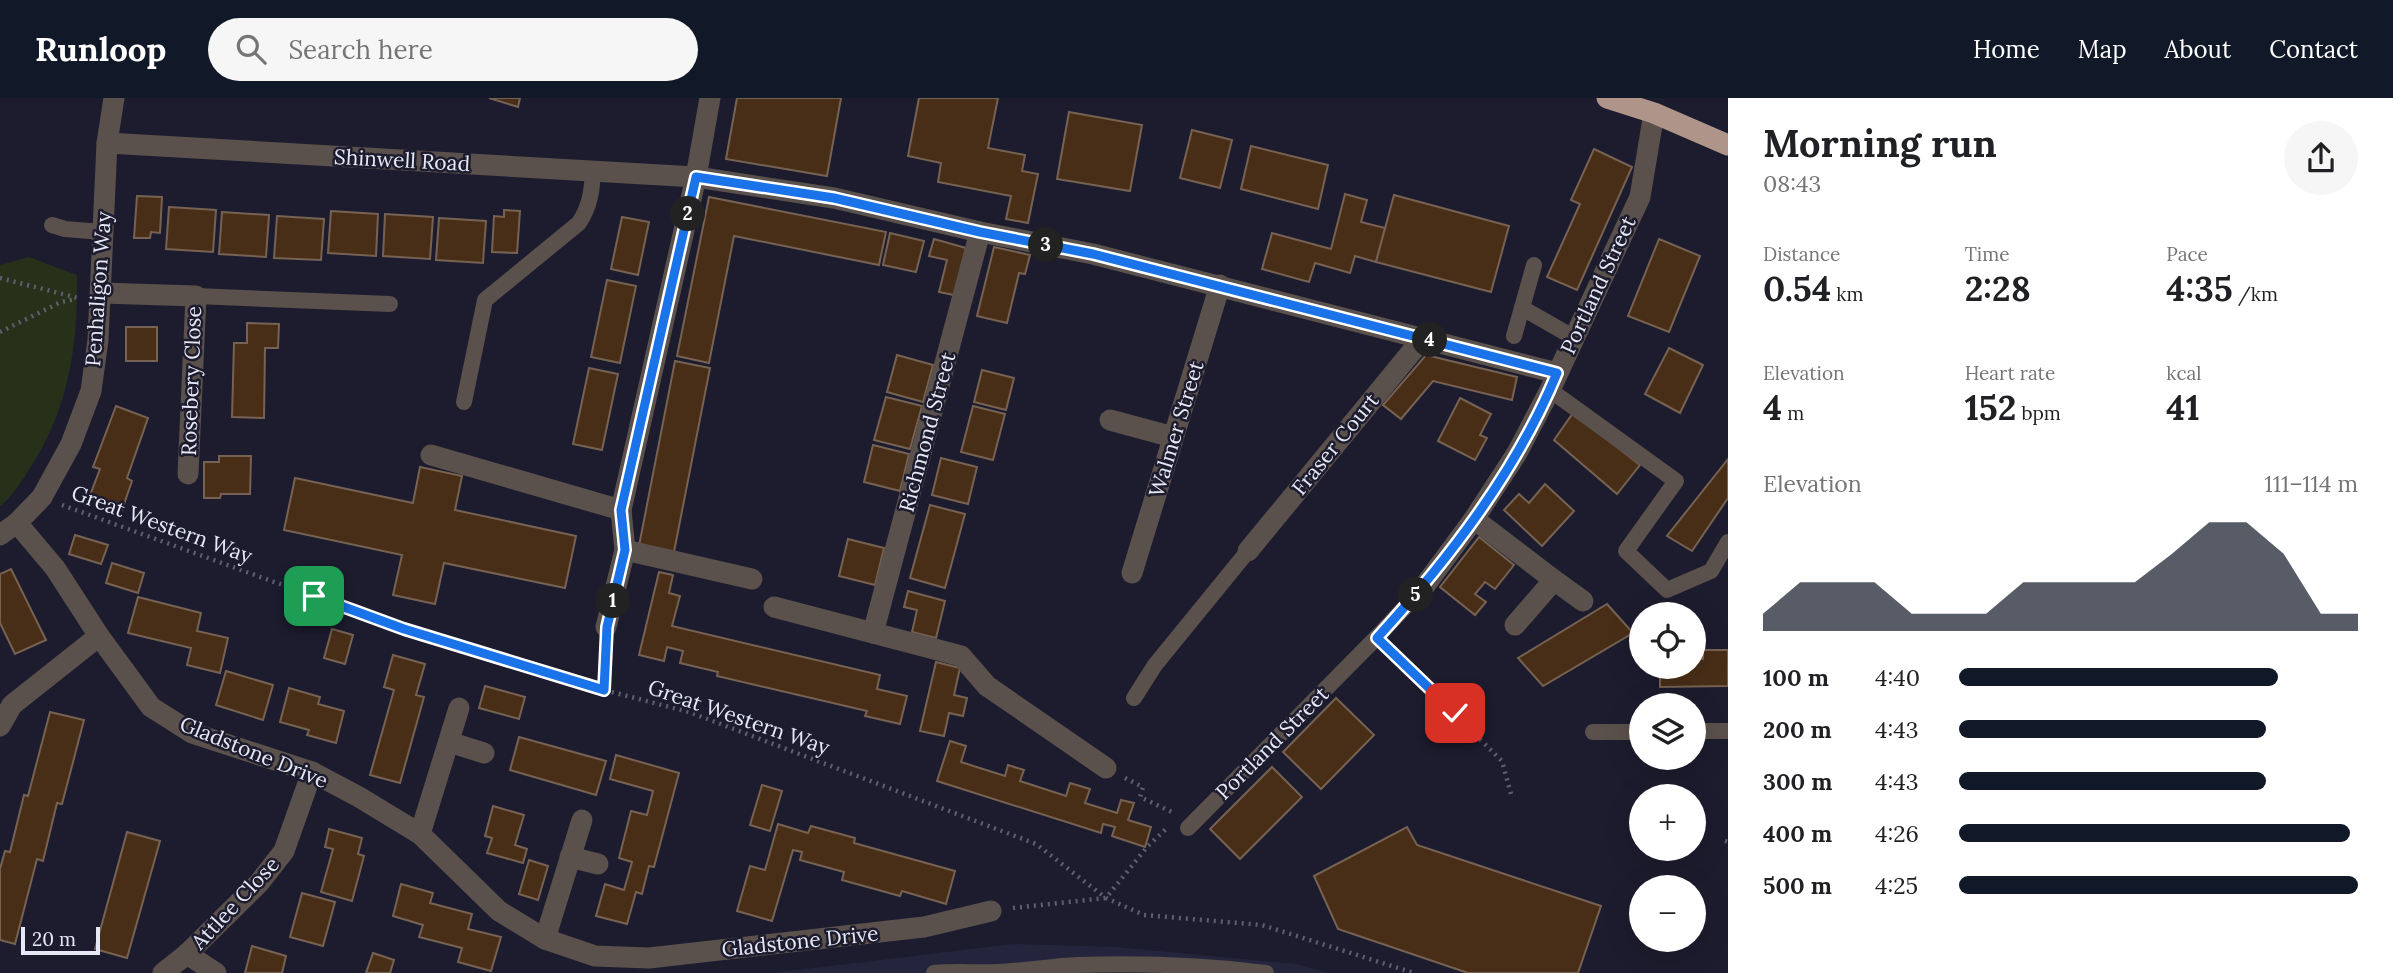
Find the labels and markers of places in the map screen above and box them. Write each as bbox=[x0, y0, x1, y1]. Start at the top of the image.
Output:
pin: 2 bbox=[670, 197, 706, 232]
pin: 3 bbox=[1028, 228, 1064, 262]
pin: 4 bbox=[1412, 322, 1448, 358]
pin bbox=[284, 566, 344, 626]
pin: 5 bbox=[1398, 578, 1434, 612]
pin: 1 bbox=[596, 584, 630, 618]
pin bbox=[1425, 683, 1485, 743]

